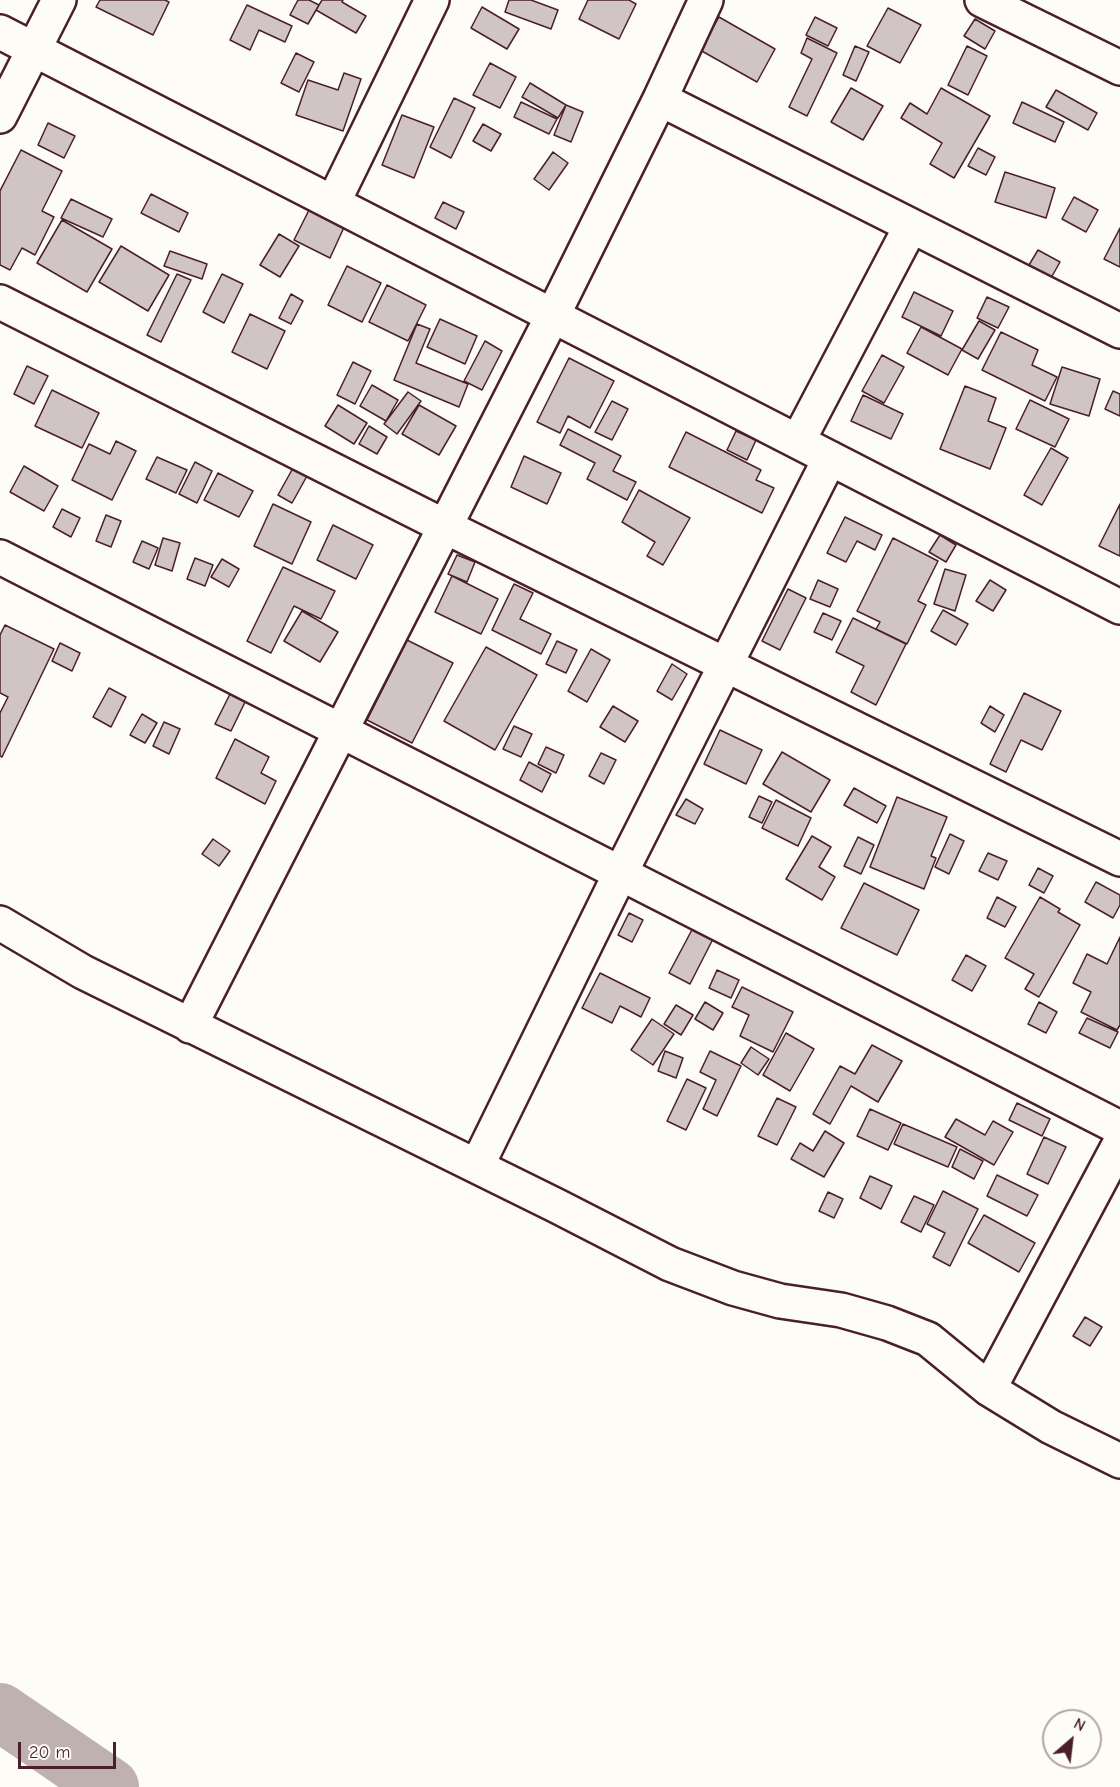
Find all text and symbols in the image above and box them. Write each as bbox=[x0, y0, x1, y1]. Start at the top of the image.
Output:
north arrow bbox=[1042, 1709, 1102, 1769]
text: N bbox=[1071, 1714, 1088, 1735]
scale bar bbox=[21, 1730, 118, 1768]
text: 20 m bbox=[29, 1742, 70, 1763]

